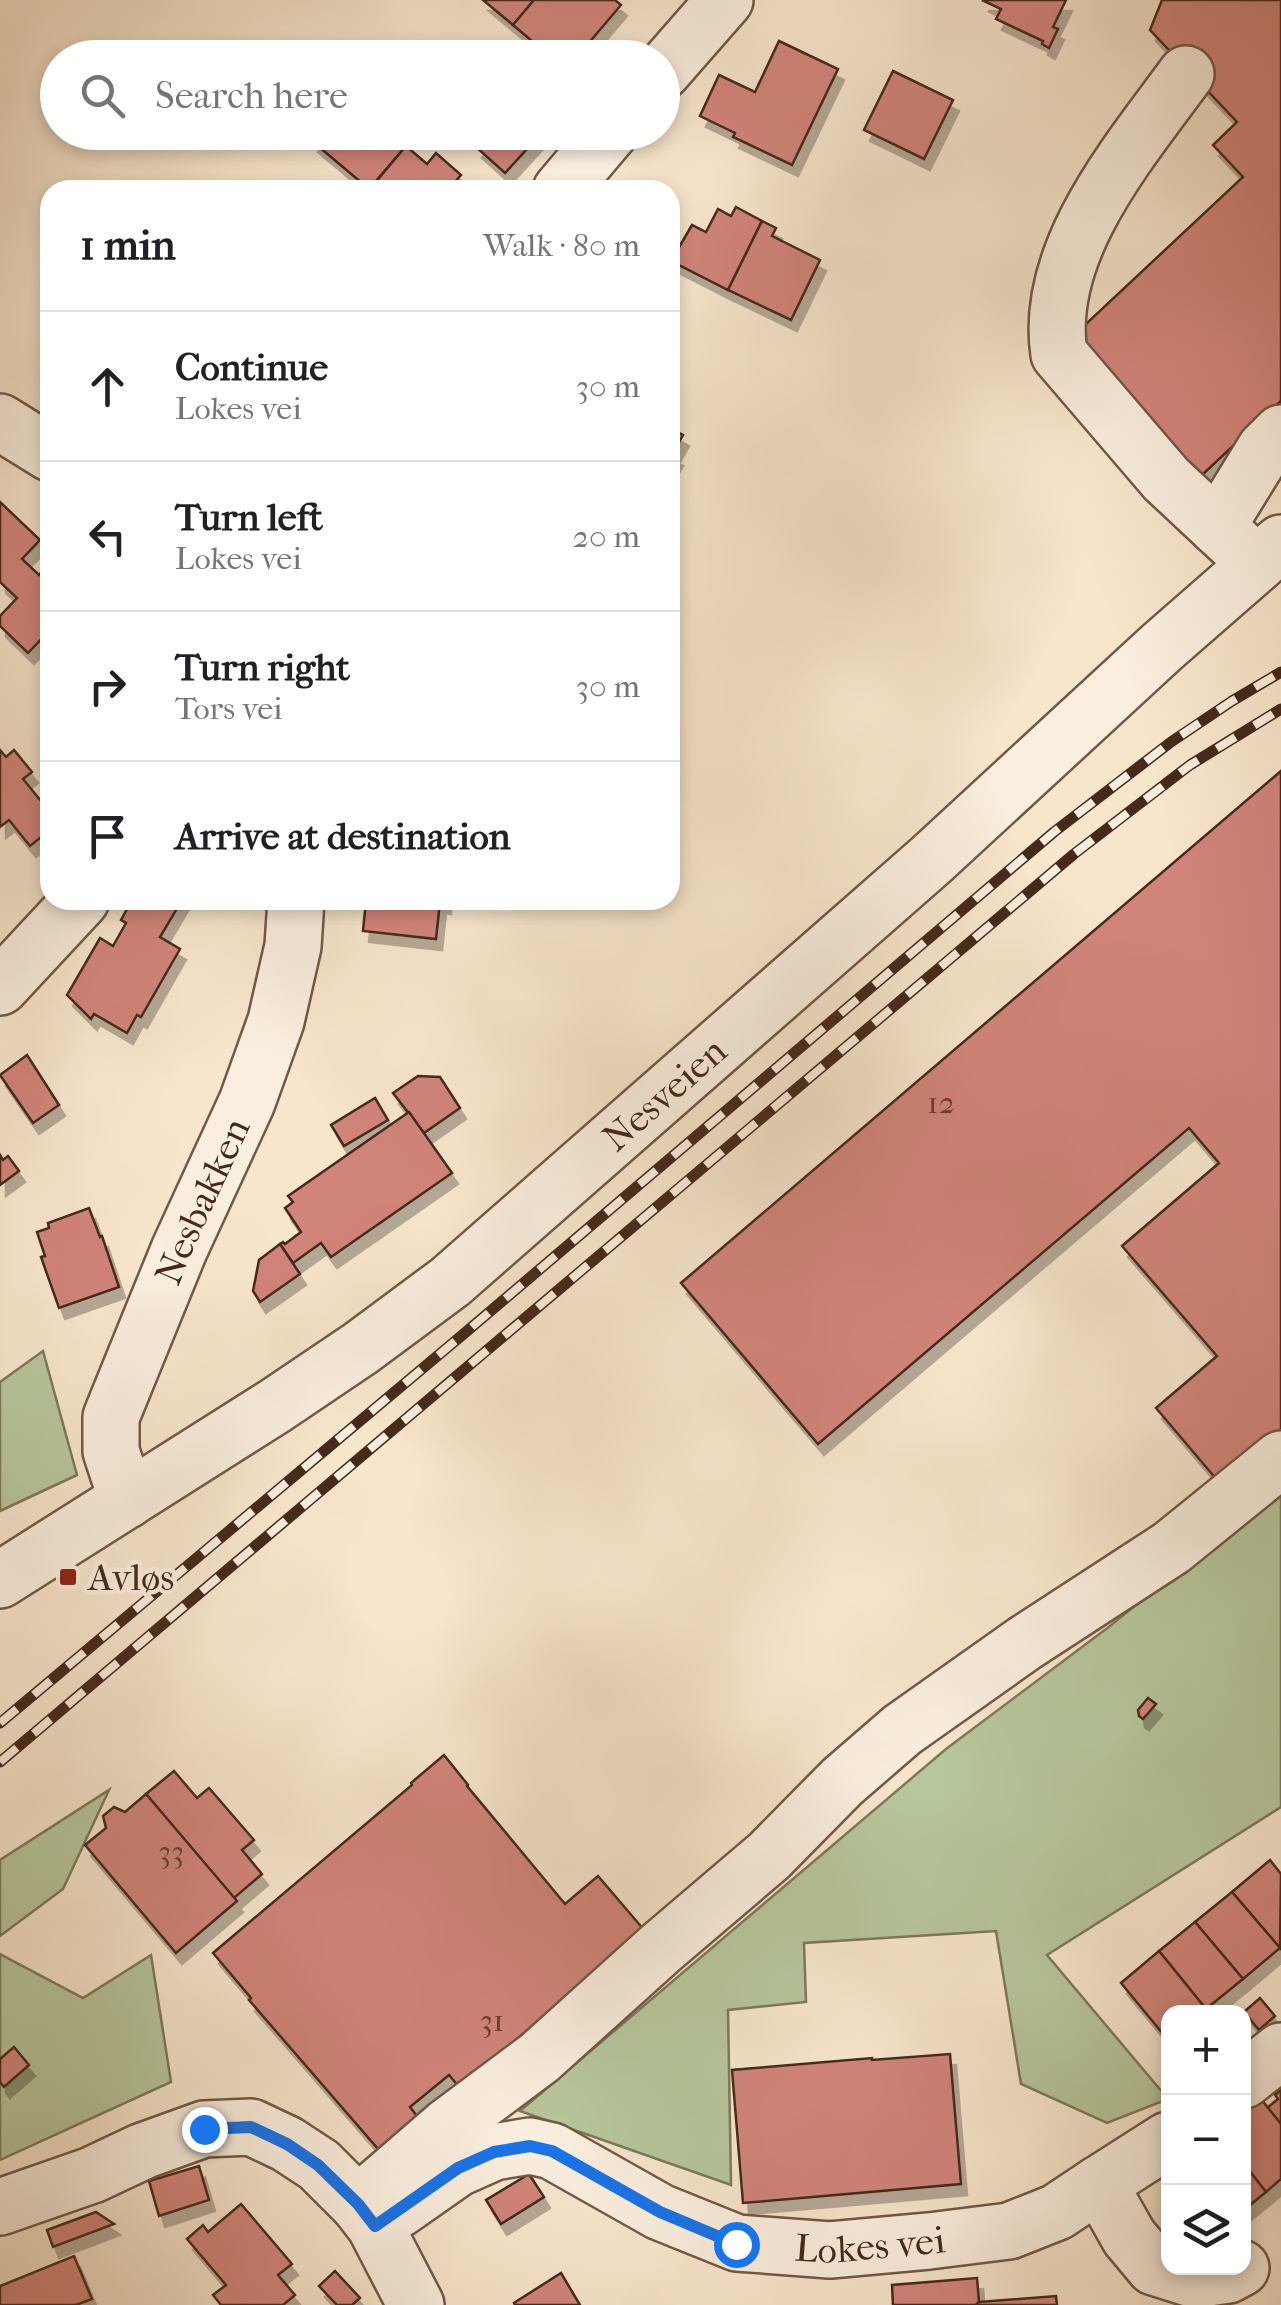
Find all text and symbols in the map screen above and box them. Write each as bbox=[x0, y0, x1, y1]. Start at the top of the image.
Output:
search box bbox=[40, 40, 680, 150]
icon: search bbox=[75, 68, 130, 123]
text: Search here bbox=[155, 73, 348, 118]
text: 1 min bbox=[80, 221, 176, 270]
text: Walk · 80 m bbox=[483, 227, 640, 264]
text: Continue bbox=[175, 345, 328, 390]
icon: ahead bbox=[80, 359, 135, 414]
text: 30 m bbox=[576, 368, 640, 405]
text: Lokes vei bbox=[175, 390, 302, 427]
text: Turn left bbox=[175, 495, 323, 540]
icon: left bbox=[80, 509, 135, 564]
text: 20 m bbox=[572, 518, 640, 555]
text: Lokes vei bbox=[175, 540, 302, 577]
text: Turn right bbox=[175, 645, 350, 690]
icon: right bbox=[80, 659, 135, 714]
text: 30 m bbox=[576, 668, 640, 705]
text: Tors vei bbox=[175, 690, 283, 727]
icon: arrive bbox=[80, 809, 135, 864]
text: Arrive at destination bbox=[175, 814, 511, 859]
street label: Nesveien bbox=[593, 1028, 735, 1160]
house number: 12 bbox=[927, 1084, 955, 1121]
street label: Nesbakken bbox=[145, 1111, 259, 1291]
place label: Avløs bbox=[86, 1555, 174, 1600]
marker: Avløs bbox=[57, 1566, 79, 1588]
house number: 33 bbox=[158, 1833, 184, 1870]
house number: 31 bbox=[480, 2002, 504, 2039]
map controls bbox=[1161, 2005, 1251, 2275]
button: + bbox=[1161, 2005, 1251, 2095]
button: − bbox=[1161, 2095, 1251, 2185]
route end bbox=[182, 2107, 228, 2153]
button: layers bbox=[1161, 2185, 1251, 2275]
street label: Lokes vei bbox=[793, 2217, 947, 2273]
route start bbox=[714, 2222, 760, 2268]

